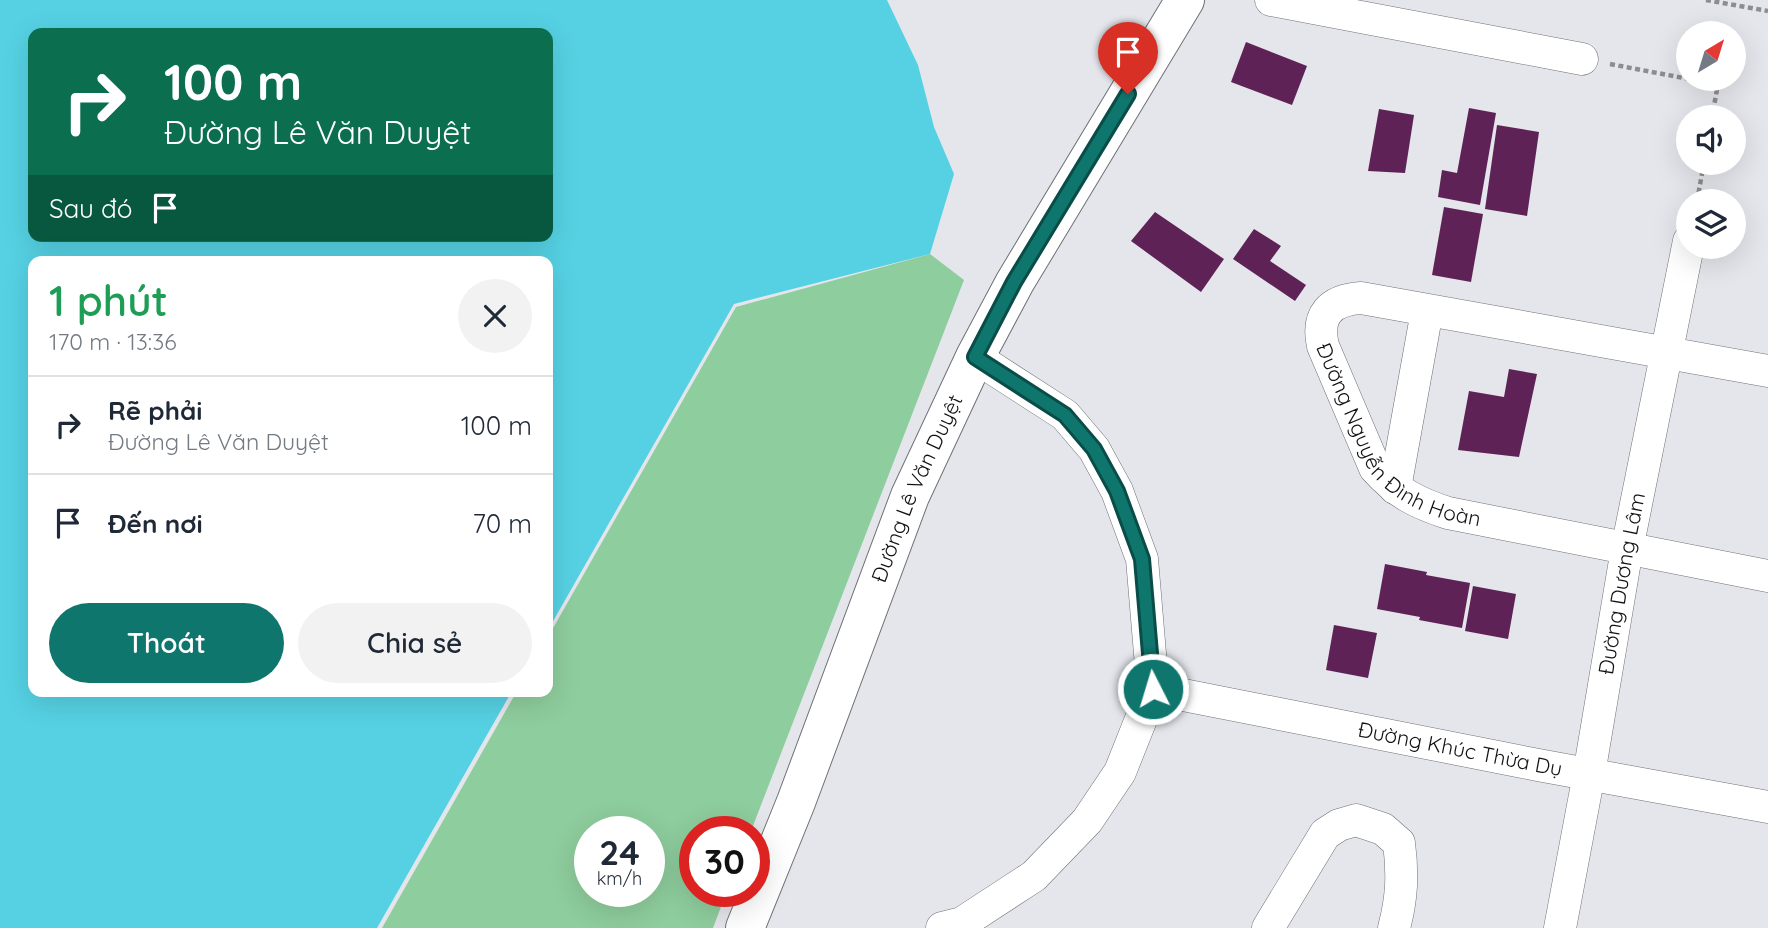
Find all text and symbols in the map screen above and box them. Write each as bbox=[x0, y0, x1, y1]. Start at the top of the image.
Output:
north arrow bbox=[1676, 21, 1746, 91]
map controls bbox=[1676, 21, 1746, 259]
pin bbox=[1098, 22, 1158, 94]
icon: arrive bbox=[1109, 33, 1147, 71]
text: 100 m bbox=[164, 51, 302, 112]
icon: right bbox=[49, 56, 140, 147]
button: sound bbox=[1676, 105, 1746, 175]
text: Đường Lê Văn Duyệt bbox=[164, 112, 471, 152]
icon: arrive bbox=[146, 189, 184, 227]
button: layers bbox=[1676, 189, 1746, 259]
text: Sau đó bbox=[49, 192, 132, 225]
text: 1 phút bbox=[49, 274, 168, 327]
button: close bbox=[458, 279, 532, 353]
text: 170 m · 13:36 bbox=[49, 327, 177, 356]
street label: Đường Nguyễn Đình Hoàn bbox=[1311, 339, 1483, 531]
street label: Đường Lê Văn Duyệt bbox=[865, 390, 968, 586]
text: Rẽ phải bbox=[108, 394, 202, 427]
icon: right bbox=[49, 406, 87, 444]
text: 100 m bbox=[461, 409, 532, 442]
text: Đường Lê Văn Duyệt bbox=[108, 427, 329, 456]
street label: Đường Dương Lâm bbox=[1592, 490, 1650, 676]
icon: arrive bbox=[49, 504, 87, 542]
text: Đến nơi bbox=[108, 507, 203, 540]
text: 70 m bbox=[472, 507, 532, 540]
button: Thoát bbox=[49, 603, 284, 683]
button: Chia sẻ bbox=[298, 603, 532, 683]
position arrow bbox=[1116, 652, 1190, 726]
street label: Đường Khúc Thừa Dụ bbox=[1356, 716, 1564, 781]
speed limit sign: 30 bbox=[679, 816, 770, 907]
text: 24 bbox=[599, 830, 640, 874]
text: km/h bbox=[597, 867, 642, 890]

